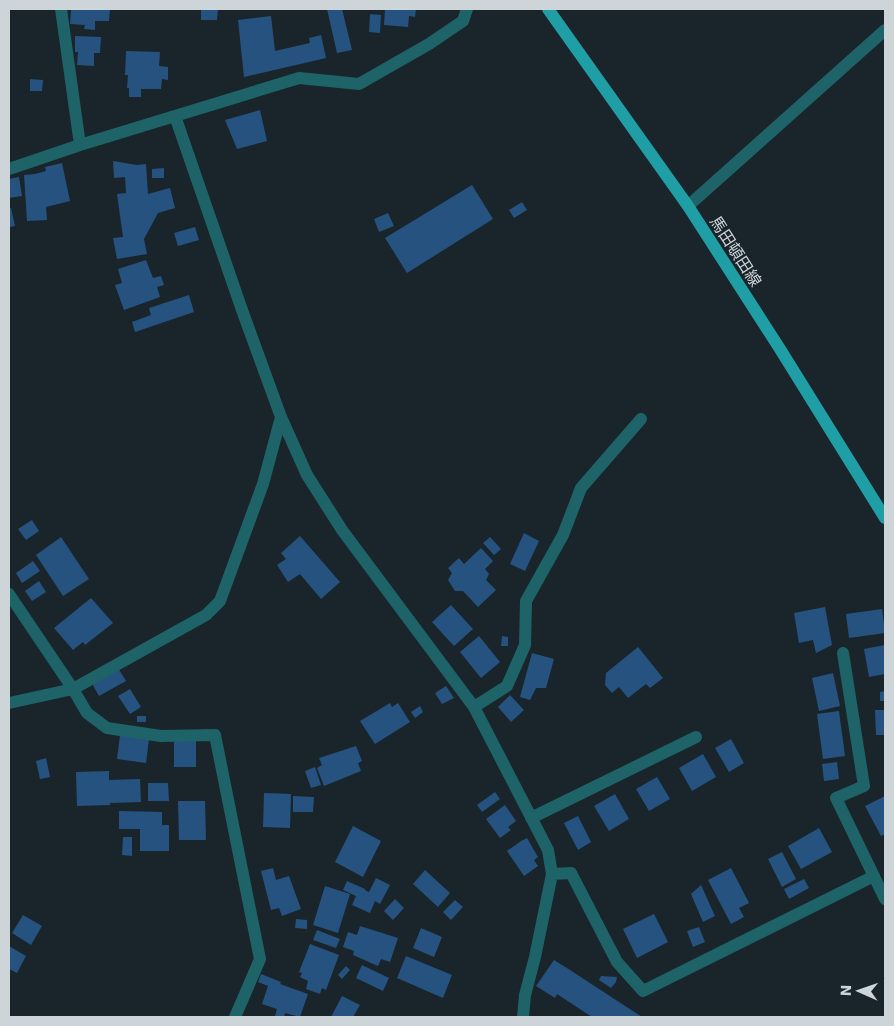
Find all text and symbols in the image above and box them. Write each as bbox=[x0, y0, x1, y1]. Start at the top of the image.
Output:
street label: 馬田頓田線 bbox=[706, 213, 765, 290]
north arrow bbox=[834, 966, 884, 1016]
text: N bbox=[838, 984, 854, 997]

